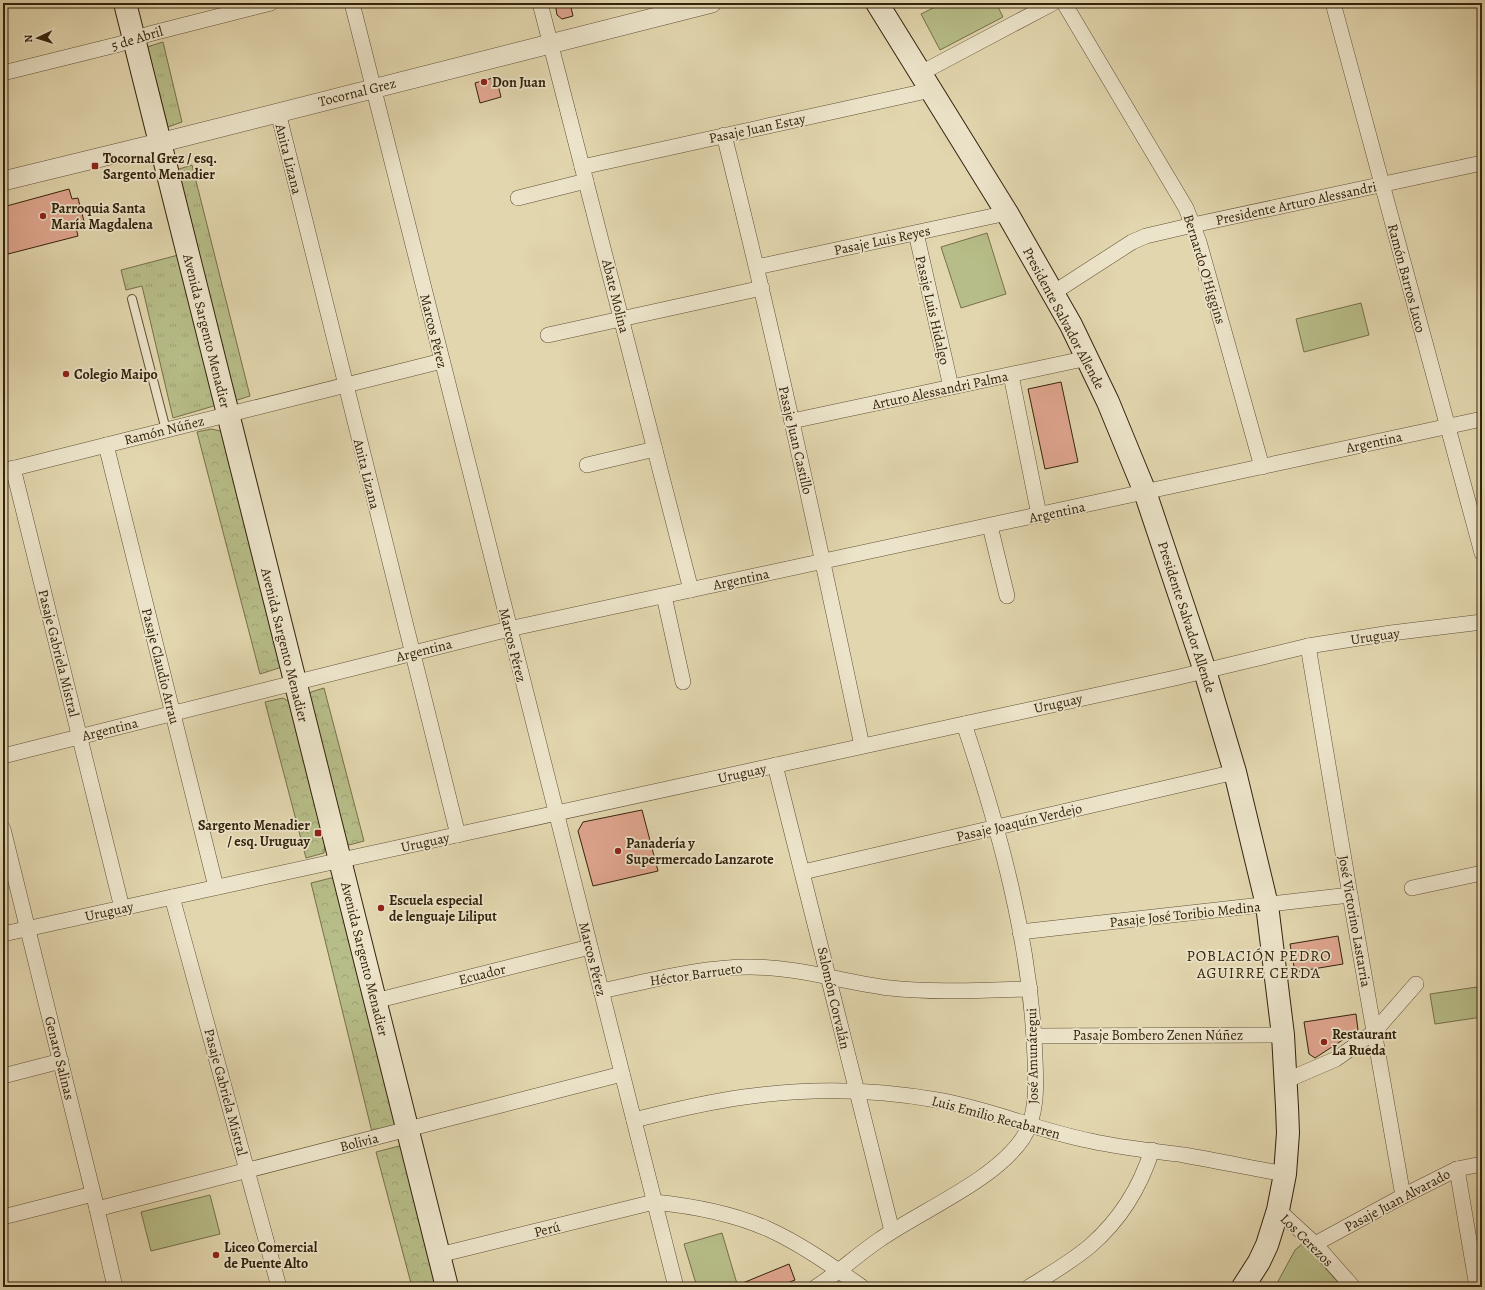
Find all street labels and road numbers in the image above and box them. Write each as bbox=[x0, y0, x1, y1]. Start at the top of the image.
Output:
street label: 5 de Abril bbox=[109, 21, 166, 55]
street label: Tocornal Grez bbox=[316, 74, 398, 111]
street label: Pasaje Juan Estay bbox=[707, 109, 808, 148]
street label: Anita Lizana bbox=[270, 121, 307, 197]
street label: Presidente Arturo Alessandri bbox=[1214, 177, 1378, 230]
street label: Bernardo O'Higgins bbox=[1179, 212, 1230, 326]
street label: Pasaje Luis Reyes bbox=[832, 221, 932, 260]
street label: Ramón Barros Luco bbox=[1383, 222, 1430, 335]
street label: Presidente Salvador Allende bbox=[1018, 244, 1109, 393]
street label: Avenida Sargento Menadier bbox=[178, 251, 235, 411]
street label: Pasaje Luis Hidalgo bbox=[911, 254, 954, 367]
street label: Abate Molina bbox=[597, 256, 634, 335]
street label: Marcos Pérez bbox=[415, 292, 452, 370]
street label: Arturo Alessandri Palma bbox=[869, 367, 1010, 414]
street label: Pasaje Juan Castillo bbox=[774, 384, 817, 496]
street label: Ramón Núñez bbox=[122, 411, 206, 450]
street label: Argentina bbox=[1343, 427, 1404, 458]
street label: Anita Lizana bbox=[348, 436, 385, 512]
street label: Argentina bbox=[1026, 497, 1087, 528]
street label: Presidente Salvador Allende bbox=[1153, 539, 1220, 695]
street label: Argentina bbox=[710, 564, 771, 595]
street label: Avenida Sargento Menadier bbox=[256, 565, 313, 725]
street label: Pasaje Gabriela Mistral bbox=[33, 587, 84, 719]
street label: Pasaje Claudio Arrau bbox=[137, 606, 184, 726]
street label: Marcos Pérez bbox=[494, 606, 531, 684]
street label: Uruguay bbox=[1349, 624, 1402, 649]
street label: Argentina bbox=[393, 634, 455, 667]
street label: Uruguay bbox=[1032, 689, 1085, 718]
street label: Argentina bbox=[79, 713, 141, 746]
street label: Uruguay bbox=[716, 759, 769, 788]
street label: Pasaje Joaquín Verdejo bbox=[954, 799, 1084, 846]
street label: Uruguay bbox=[399, 828, 452, 857]
street label: José Victorino Lastarria bbox=[1334, 854, 1376, 989]
street label: Avenida Sargento Menadier bbox=[336, 879, 393, 1039]
street label: Uruguay bbox=[83, 897, 136, 926]
street label: Pasaje José Toribio Medina bbox=[1109, 897, 1262, 932]
street label: Marcos Pérez bbox=[574, 920, 611, 998]
street label: Salomón Corvalán bbox=[813, 945, 855, 1051]
street label: Ecuador bbox=[457, 959, 508, 989]
street label: Héctor Barrueto bbox=[649, 959, 744, 990]
street label: José Amunátegui bbox=[1022, 1008, 1043, 1104]
street label: Genaro Salinas bbox=[40, 1014, 79, 1102]
street label: Pasaje Gabriela Mistral bbox=[199, 1026, 252, 1158]
street label: Pasaje Bombero Zenen Núñez bbox=[1073, 1026, 1243, 1045]
street label: Luis Emilio Recabarren bbox=[929, 1091, 1063, 1144]
street label: Bolivia bbox=[338, 1128, 381, 1156]
street label: Pasaje Juan Alvarado bbox=[1341, 1164, 1454, 1236]
street label: Los Cerezos bbox=[1276, 1210, 1337, 1271]
street label: Perú bbox=[532, 1217, 563, 1242]

